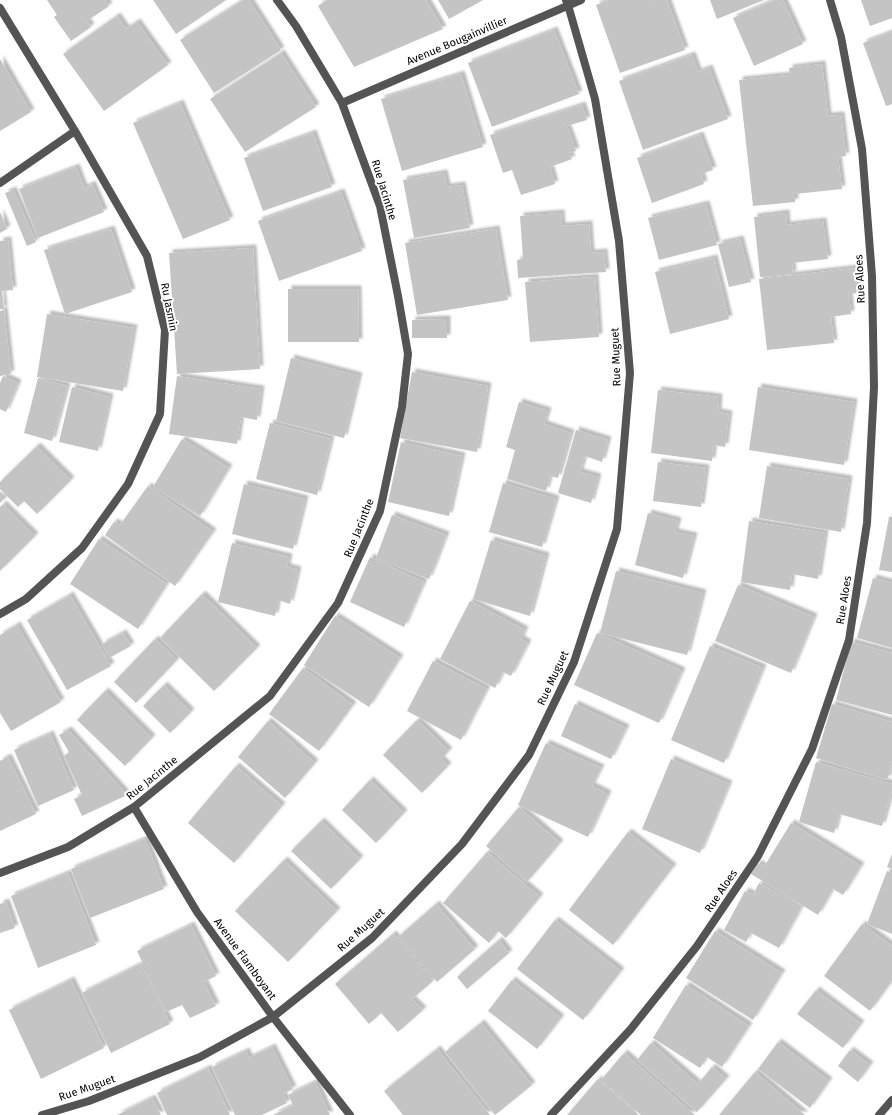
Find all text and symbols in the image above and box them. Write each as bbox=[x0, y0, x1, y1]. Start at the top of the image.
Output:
street label: Avenue Bougainvillier bbox=[405, 14, 510, 68]
street label: Rue Jacinthe bbox=[369, 158, 399, 222]
street label: Rue Aloes bbox=[852, 254, 868, 304]
street label: Ru Jasmin bbox=[158, 282, 180, 332]
street label: Rue Muguet bbox=[608, 327, 624, 387]
street label: Rue Jacinthe bbox=[341, 497, 377, 559]
street label: Rue Aloes bbox=[834, 575, 854, 625]
street label: Rue Muguet bbox=[535, 649, 571, 707]
street label: Rue Jacinthe bbox=[124, 753, 180, 803]
street label: Rue Aloes bbox=[702, 867, 740, 915]
street label: Rue Muguet bbox=[335, 905, 387, 955]
street label: Avenue Flamboyant bbox=[211, 916, 279, 1002]
street label: Rue Muguet bbox=[57, 1072, 117, 1104]

